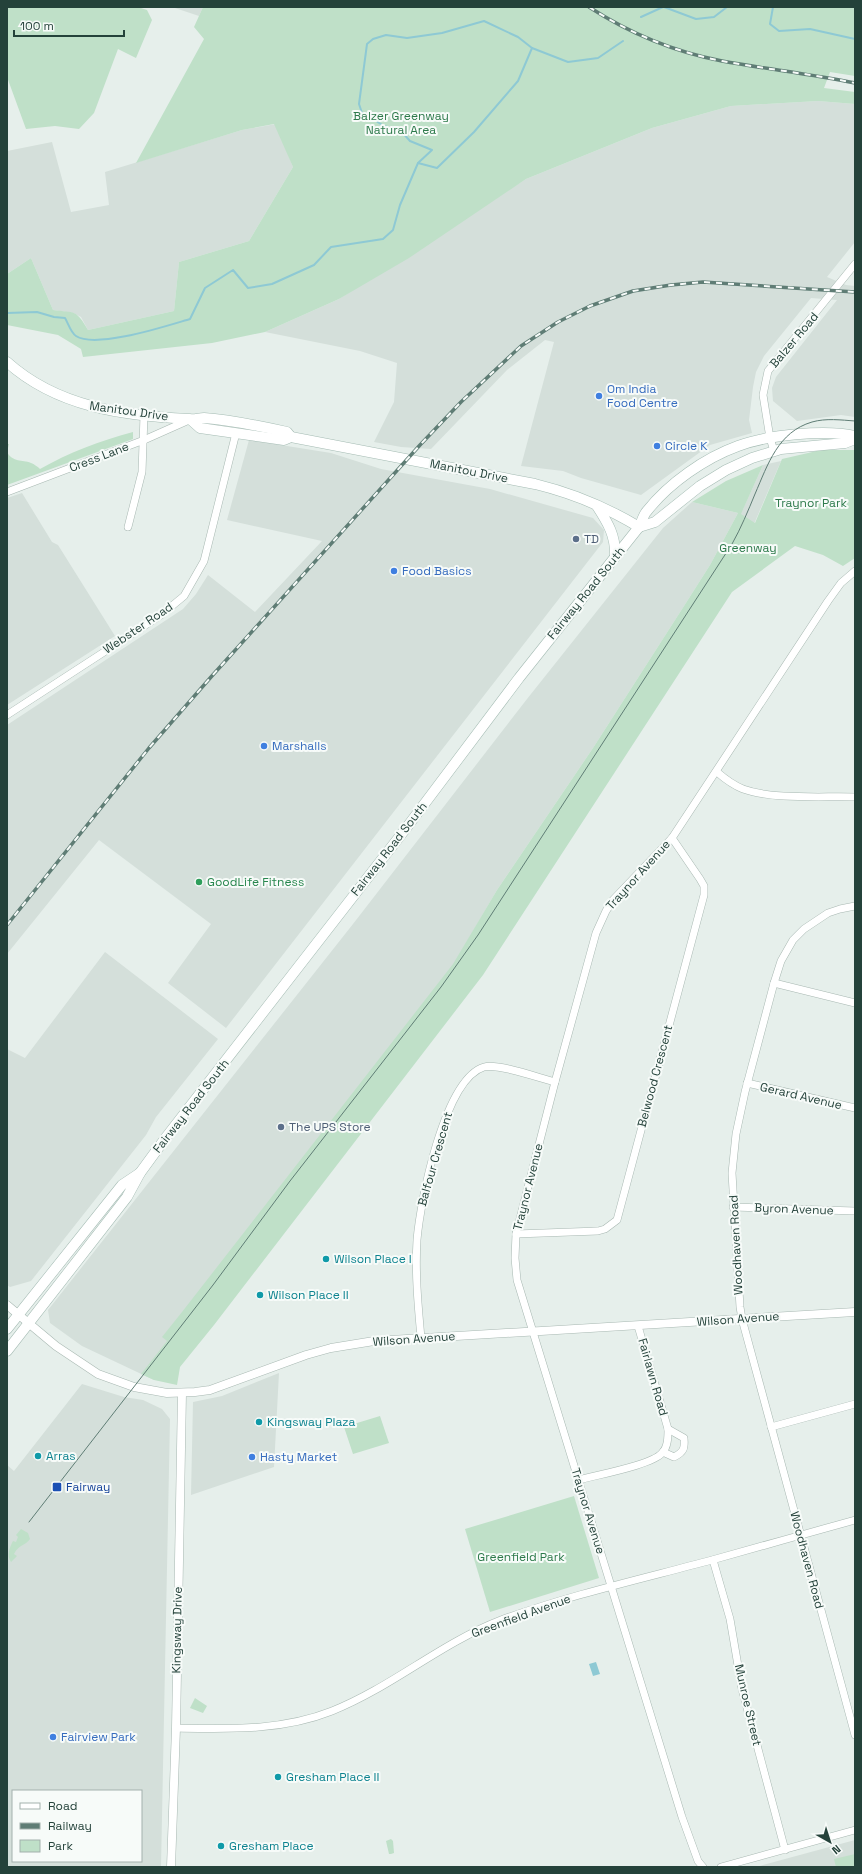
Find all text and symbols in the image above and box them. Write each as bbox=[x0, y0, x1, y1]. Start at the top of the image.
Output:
scale bar bbox=[14, 12, 124, 38]
text: 100 m bbox=[20, 18, 54, 34]
park label: Balzer Greenway Natural Area bbox=[353, 108, 449, 138]
street label: Balzer Road bbox=[766, 309, 822, 371]
place label: Om India Food Centre bbox=[607, 381, 678, 411]
marker: Om India Food Centre bbox=[594, 391, 604, 401]
street label: Manitou Drive bbox=[89, 398, 169, 424]
street label: Cress Lane bbox=[67, 438, 131, 476]
place label: Circle K bbox=[665, 438, 708, 454]
marker: Circle K bbox=[652, 441, 662, 451]
street label: Manitou Drive bbox=[428, 456, 510, 486]
park label: Traynor Park bbox=[775, 495, 847, 511]
place label: TD bbox=[584, 531, 599, 547]
marker: TD bbox=[571, 534, 581, 544]
park label: Greenway bbox=[719, 540, 777, 556]
street label: Fairway Road South bbox=[544, 543, 628, 643]
place label: Food Basics bbox=[402, 563, 472, 579]
marker: Food Basics bbox=[389, 566, 399, 576]
street label: Webster Road bbox=[100, 599, 176, 657]
place label: Marshalls bbox=[272, 738, 326, 754]
marker: Marshalls bbox=[259, 741, 269, 751]
street label: Fairway Road South bbox=[347, 799, 431, 899]
street label: Traynor Avenue bbox=[602, 837, 674, 913]
place label: GoodLife Fitness bbox=[207, 874, 304, 890]
marker: GoodLife Fitness bbox=[194, 877, 204, 887]
street label: Belwood Crescent bbox=[634, 1023, 676, 1129]
street label: Fairway Road South bbox=[149, 1056, 233, 1156]
street label: Gerard Avenue bbox=[758, 1079, 844, 1113]
street label: Balfour Crescent bbox=[414, 1110, 456, 1208]
place label: The UPS Store bbox=[289, 1119, 371, 1135]
marker: The UPS Store bbox=[276, 1122, 286, 1132]
street label: Traynor Avenue bbox=[509, 1142, 547, 1232]
street label: Woodhaven Road bbox=[725, 1195, 747, 1295]
street label: Byron Avenue bbox=[754, 1200, 834, 1218]
place label: Wilson Place I bbox=[334, 1251, 412, 1267]
marker: Wilson Place I bbox=[321, 1254, 331, 1264]
place label: Wilson Place II bbox=[268, 1287, 349, 1303]
marker: Wilson Place II bbox=[255, 1290, 265, 1300]
street label: Wilson Avenue bbox=[696, 1308, 780, 1330]
street label: Wilson Avenue bbox=[372, 1328, 456, 1350]
street label: Fairlawn Road bbox=[634, 1336, 672, 1418]
place label: Kingsway Plaza bbox=[267, 1414, 355, 1430]
marker: Kingsway Plaza bbox=[254, 1417, 264, 1427]
place label: Arras bbox=[46, 1448, 76, 1464]
place label: Hasty Market bbox=[260, 1449, 337, 1465]
marker: Arras bbox=[33, 1451, 43, 1461]
marker: Hasty Market bbox=[247, 1452, 257, 1462]
street label: Traynor Avenue bbox=[567, 1466, 609, 1556]
place label: Fairway bbox=[66, 1479, 110, 1495]
marker: Fairway bbox=[51, 1481, 63, 1493]
street label: Woodhaven Road bbox=[786, 1510, 828, 1610]
park label: Greenfield Park bbox=[477, 1549, 565, 1565]
street label: Kingsway Drive bbox=[168, 1586, 186, 1674]
street label: Greenfield Avenue bbox=[469, 1591, 573, 1641]
street label: Munroe Street bbox=[731, 1662, 765, 1748]
place label: Fairview Park bbox=[61, 1729, 136, 1745]
marker: Fairview Park bbox=[48, 1732, 58, 1742]
place label: Gresham Place II bbox=[286, 1769, 379, 1785]
marker: Gresham Place II bbox=[273, 1772, 283, 1782]
legend bbox=[12, 1790, 142, 1862]
text: Road bbox=[48, 1798, 77, 1814]
text: Railway bbox=[48, 1818, 92, 1834]
north arrow bbox=[810, 1822, 850, 1862]
text: Park bbox=[48, 1838, 73, 1854]
place label: Gresham Place bbox=[229, 1838, 314, 1854]
marker: Gresham Place bbox=[216, 1841, 226, 1851]
text: N bbox=[829, 1842, 844, 1858]

